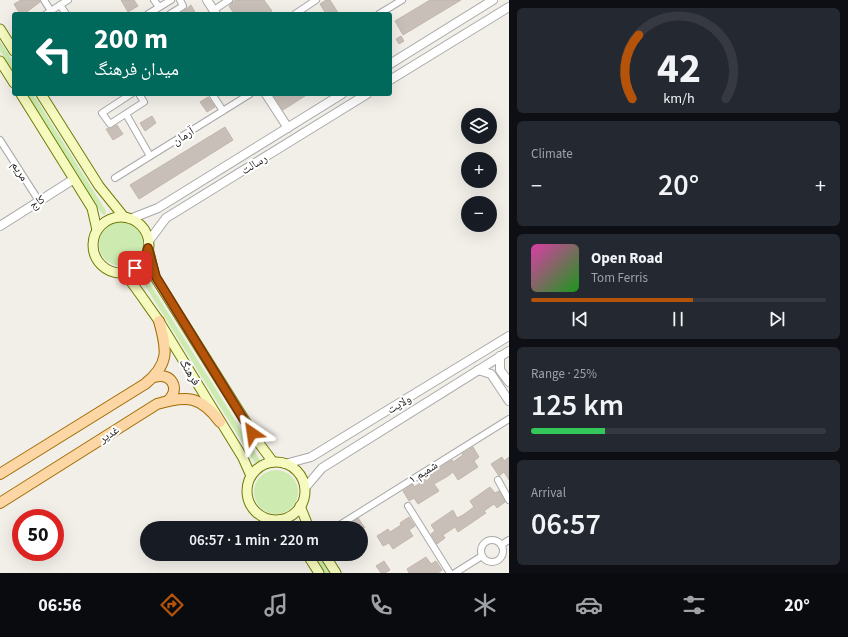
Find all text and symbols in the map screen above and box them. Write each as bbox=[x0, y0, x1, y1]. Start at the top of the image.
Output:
text: 200 m bbox=[94, 19, 168, 59]
icon: left bbox=[28, 28, 80, 80]
text: 42 bbox=[657, 38, 700, 98]
text: میدان فرهنگ bbox=[94, 57, 179, 82]
text: km/h bbox=[663, 87, 694, 108]
map controls bbox=[461, 108, 497, 232]
button: layers bbox=[461, 108, 497, 144]
street label: آرمان bbox=[169, 123, 198, 150]
text: Climate bbox=[531, 145, 573, 163]
street label: رسالت bbox=[238, 150, 271, 179]
button: + bbox=[461, 152, 497, 188]
street label: مریم bbox=[7, 158, 32, 185]
text: 20° bbox=[658, 164, 699, 207]
text: − bbox=[531, 170, 542, 202]
text: + bbox=[815, 170, 826, 202]
street label: کاج bbox=[26, 191, 48, 214]
button: − bbox=[461, 196, 497, 232]
text: Open Road bbox=[591, 248, 663, 269]
pin bbox=[118, 251, 152, 285]
icon: arrive bbox=[124, 257, 146, 279]
text: Tom Ferris bbox=[591, 269, 648, 287]
icon: previous bbox=[569, 308, 591, 330]
icon: pause bbox=[667, 308, 689, 330]
icon: next bbox=[766, 308, 788, 330]
street label: فرهنگ bbox=[175, 356, 204, 389]
text: Range · 25% bbox=[531, 365, 597, 383]
text: 125 km bbox=[531, 384, 624, 427]
street label: ولایت bbox=[384, 391, 415, 418]
position arrow bbox=[231, 412, 273, 454]
street label: غدیر bbox=[95, 422, 123, 448]
street label: شمیم ۱ bbox=[405, 457, 441, 488]
text: Arrival bbox=[531, 484, 566, 502]
text: 06:57 bbox=[531, 503, 601, 546]
speed limit sign: 50 bbox=[12, 509, 64, 561]
text: 06:57 · 1 min · 220 m bbox=[189, 530, 319, 551]
icon: directions bbox=[158, 591, 186, 619]
icon: music bbox=[262, 591, 290, 619]
icon: phone bbox=[367, 591, 395, 619]
icon: climate bbox=[471, 591, 499, 619]
icon: car bbox=[575, 591, 603, 619]
icon: filters bbox=[680, 591, 708, 619]
text: 06:56 bbox=[38, 593, 82, 618]
text: 20° bbox=[784, 593, 810, 618]

